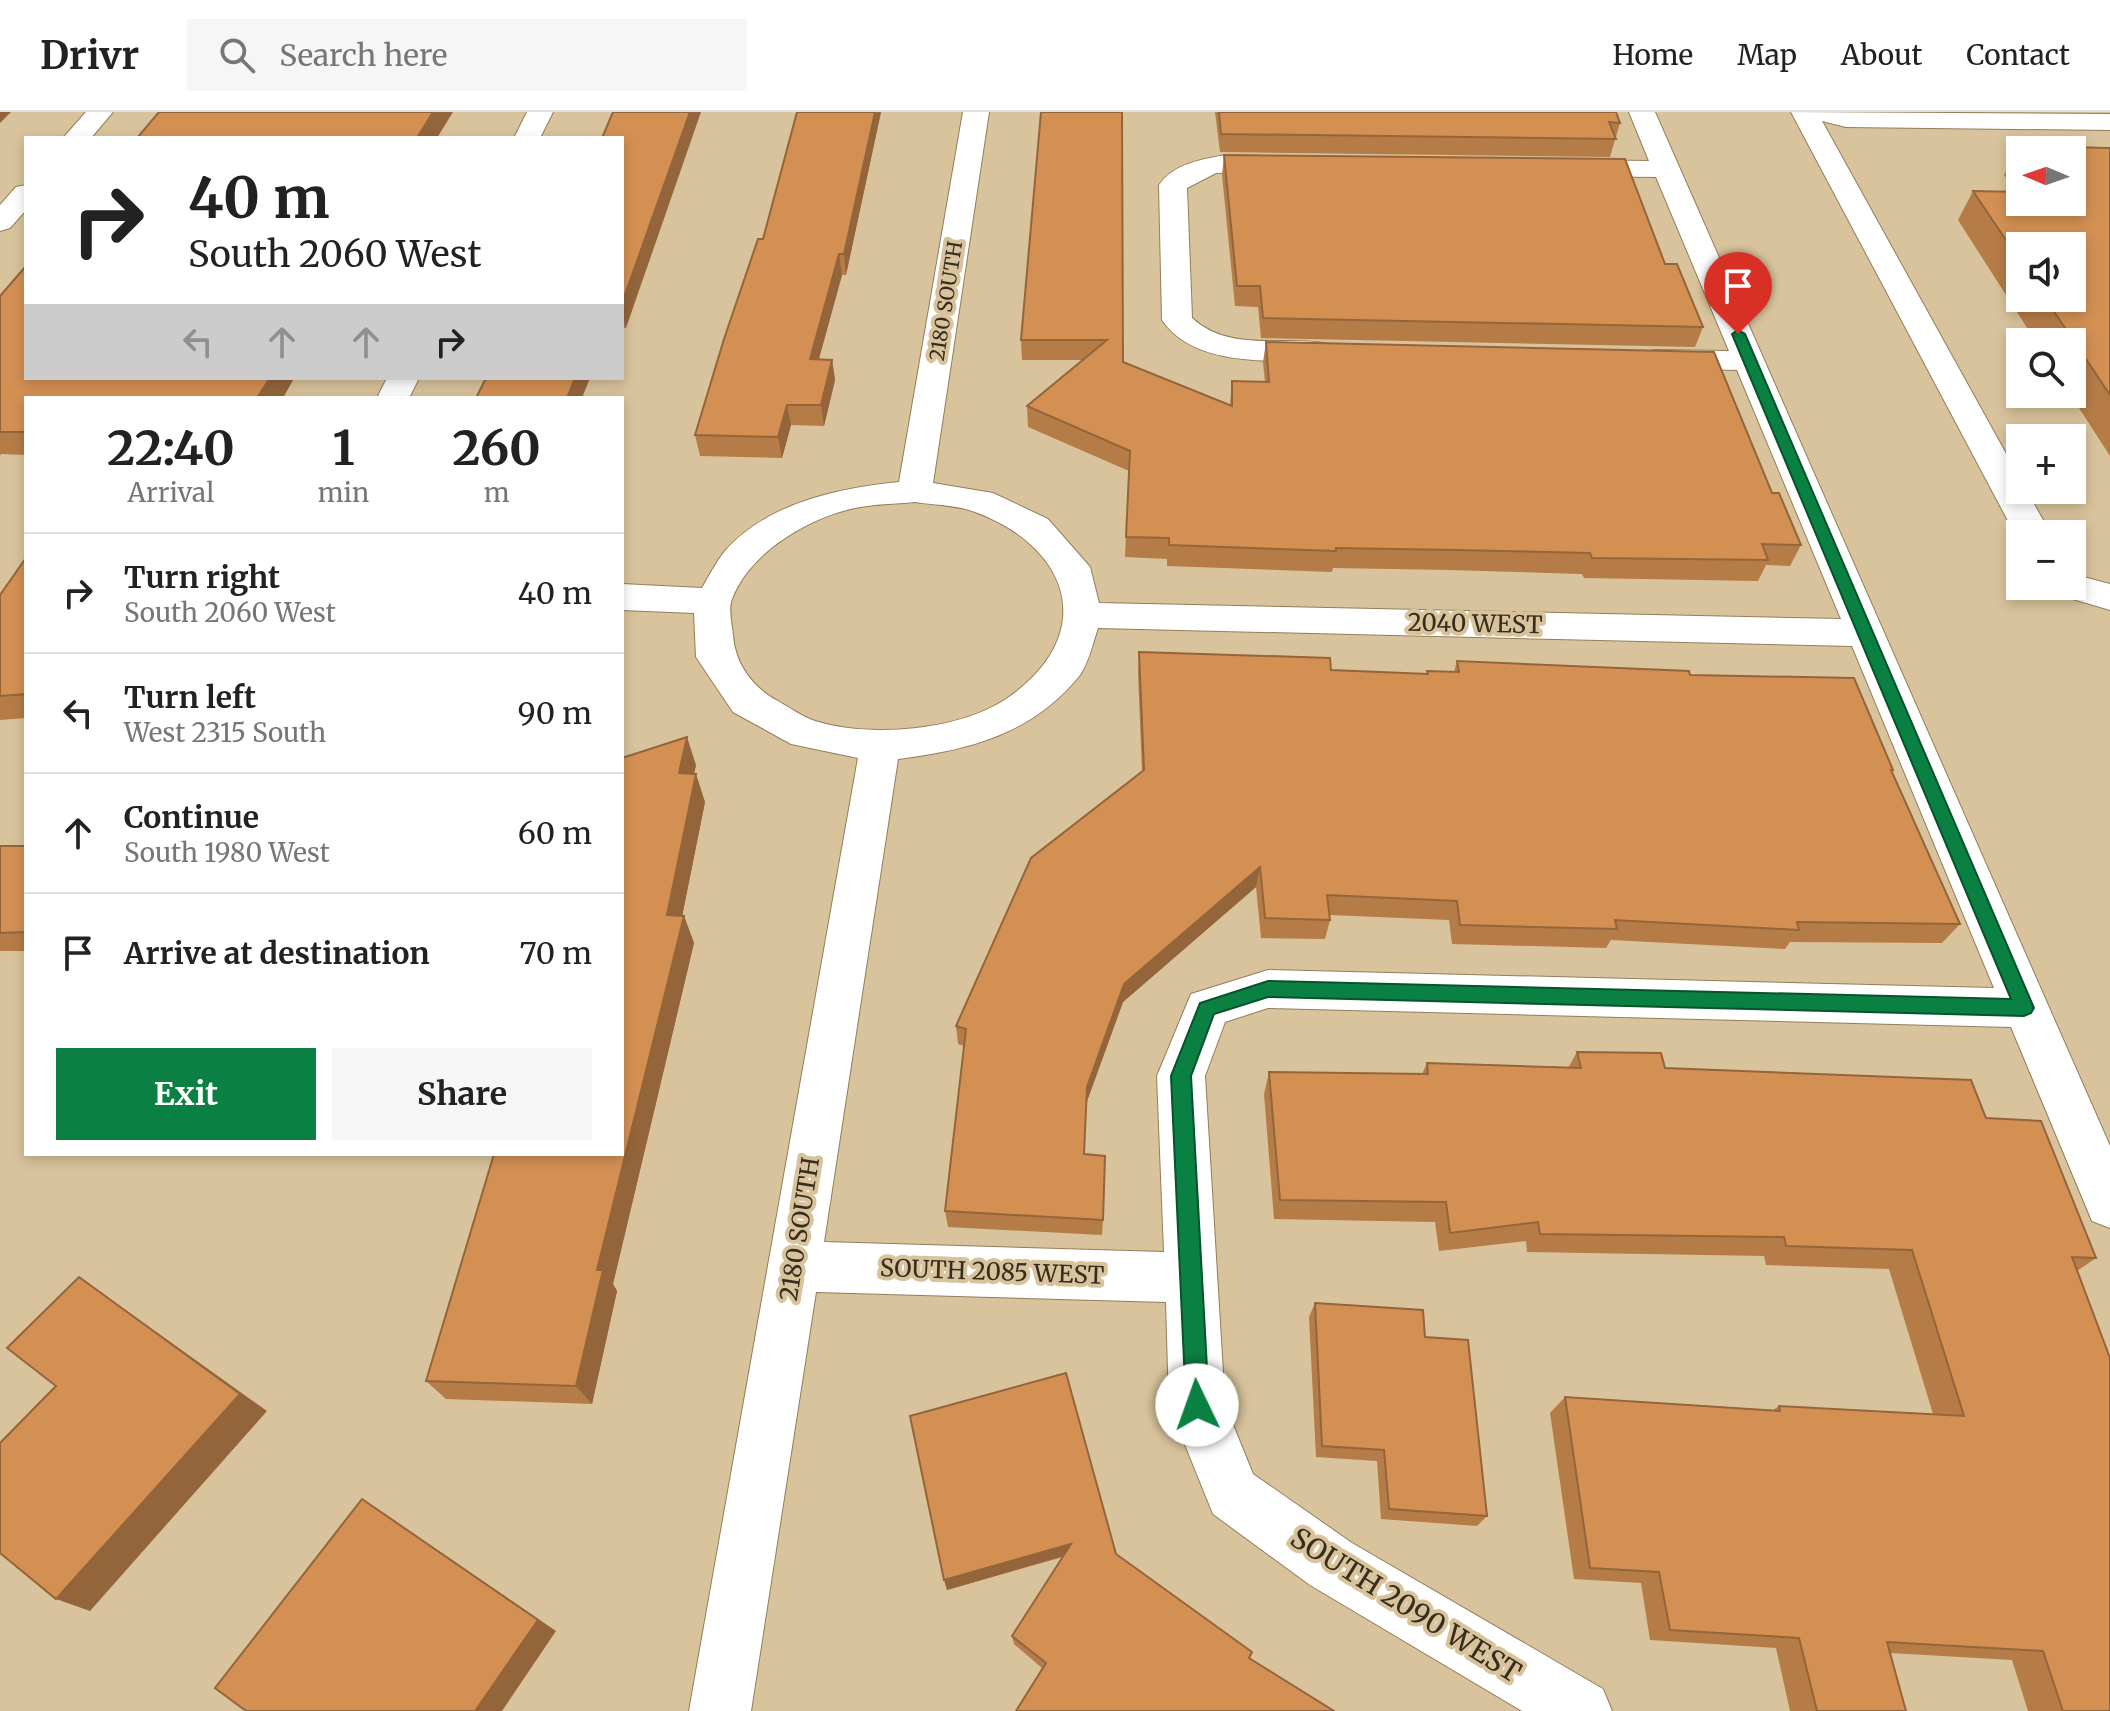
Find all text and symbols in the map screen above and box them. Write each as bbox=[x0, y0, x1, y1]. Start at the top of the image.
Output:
search box bbox=[187, 19, 747, 91]
text: Drivr bbox=[40, 32, 139, 79]
icon: search bbox=[215, 33, 259, 77]
text: Search here bbox=[279, 36, 447, 74]
text: Home bbox=[1612, 37, 1693, 73]
text: Map bbox=[1737, 37, 1797, 73]
text: About bbox=[1841, 37, 1922, 73]
text: Contact bbox=[1966, 37, 2070, 73]
north arrow bbox=[2006, 136, 2086, 216]
map controls bbox=[2006, 136, 2086, 600]
text: 40 m bbox=[188, 163, 330, 233]
icon: right bbox=[56, 168, 160, 272]
text: South 2060 West bbox=[188, 232, 481, 277]
button: sound bbox=[2006, 232, 2086, 312]
street label: 2180 SOUTH bbox=[924, 239, 967, 363]
pin bbox=[1704, 252, 1772, 334]
icon: arrive bbox=[1716, 264, 1760, 308]
icon: left bbox=[176, 320, 220, 364]
icon: ahead bbox=[260, 320, 304, 364]
icon: ahead bbox=[344, 320, 388, 364]
icon: right bbox=[428, 320, 472, 364]
button: search bbox=[2006, 328, 2086, 408]
text: 22:40 bbox=[107, 418, 235, 478]
text: 1 bbox=[332, 418, 355, 478]
text: 260 bbox=[452, 418, 541, 478]
button: + bbox=[2006, 424, 2086, 504]
text: Arrival bbox=[127, 476, 214, 509]
text: min bbox=[318, 476, 369, 509]
text: m bbox=[484, 476, 510, 509]
button: − bbox=[2006, 520, 2086, 600]
text: Turn right bbox=[124, 558, 280, 596]
icon: right bbox=[56, 571, 100, 615]
text: 40 m bbox=[518, 574, 592, 612]
text: South 2060 West bbox=[124, 596, 336, 629]
street label: 2040 WEST bbox=[1407, 607, 1543, 640]
text: Turn left bbox=[124, 678, 256, 716]
icon: left bbox=[56, 691, 100, 735]
text: 90 m bbox=[518, 694, 592, 732]
text: West 2315 South bbox=[124, 716, 326, 749]
text: Continue bbox=[124, 798, 259, 836]
icon: ahead bbox=[56, 811, 100, 855]
text: 60 m bbox=[518, 814, 592, 852]
text: South 1980 West bbox=[124, 836, 330, 869]
icon: arrive bbox=[56, 931, 100, 975]
text: Arrive at destination bbox=[124, 934, 430, 972]
text: 70 m bbox=[519, 934, 592, 972]
button: Exit bbox=[56, 1048, 316, 1140]
button: Share bbox=[332, 1048, 592, 1140]
street label: 2180 SOUTH bbox=[773, 1155, 826, 1303]
street label: SOUTH 2085 WEST bbox=[879, 1252, 1105, 1291]
position arrow bbox=[1155, 1363, 1239, 1447]
street label: SOUTH 2090 WEST bbox=[1284, 1520, 1528, 1690]

